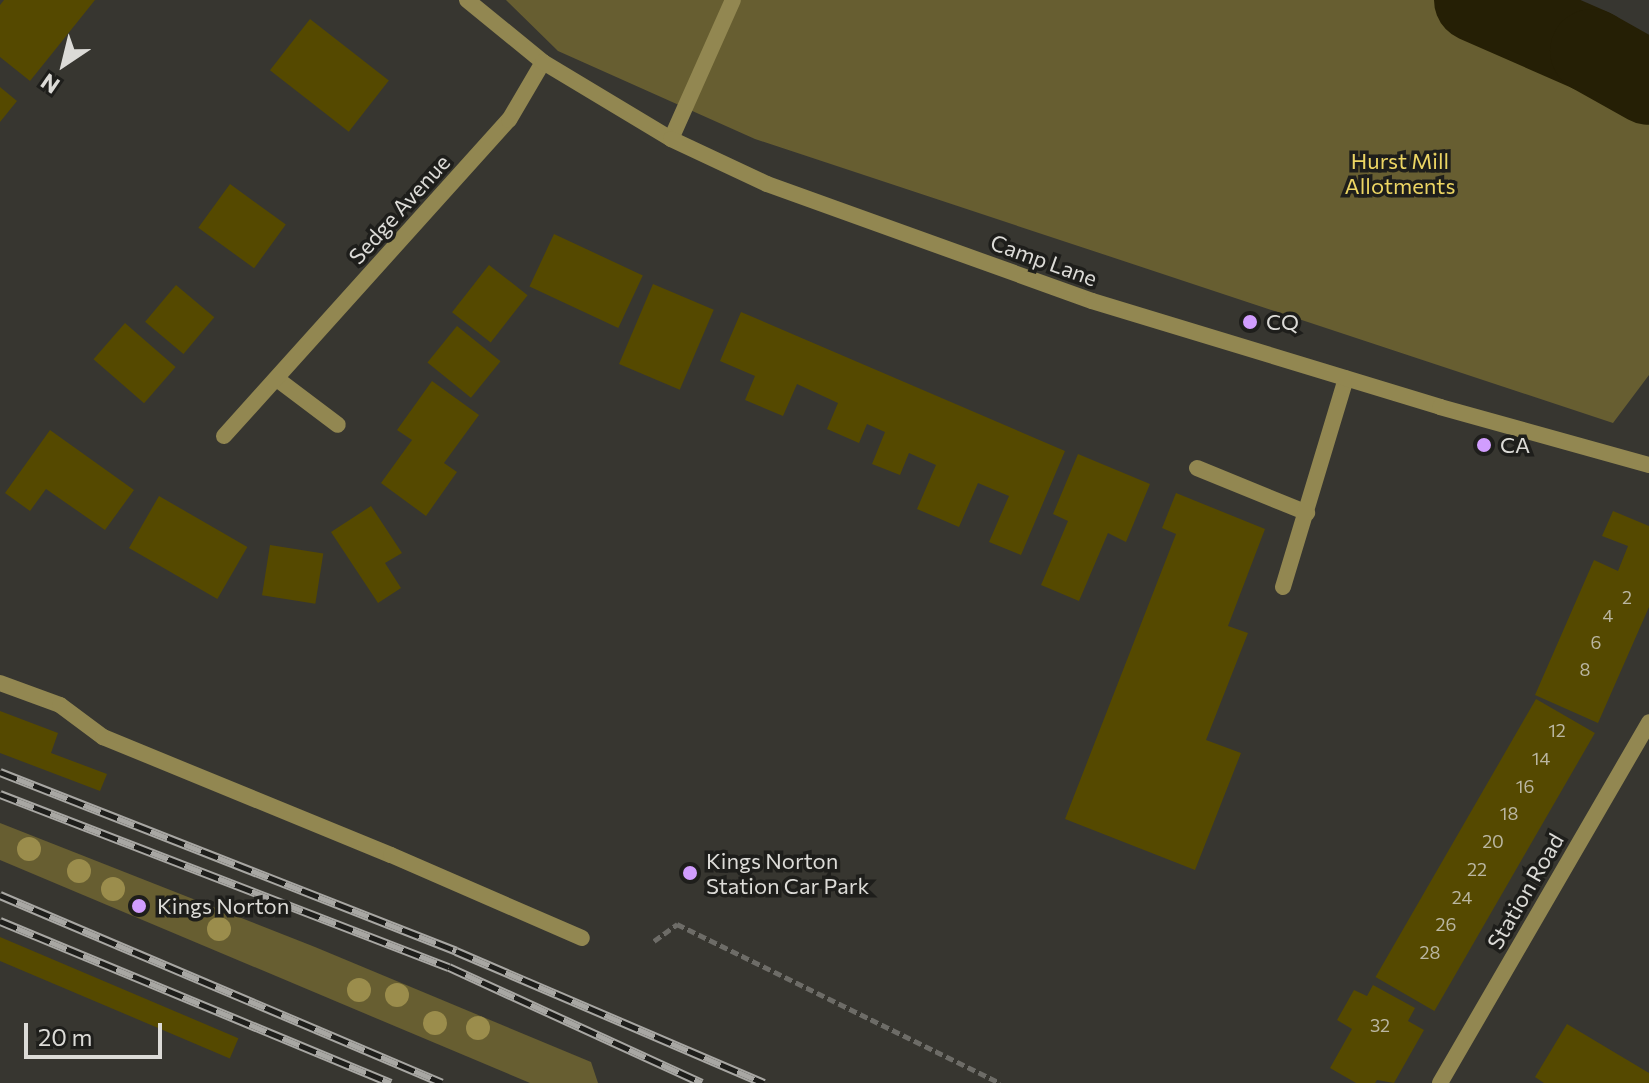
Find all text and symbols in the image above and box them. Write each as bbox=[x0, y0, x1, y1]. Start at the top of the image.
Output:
north arrow bbox=[24, 24, 104, 104]
text: N bbox=[35, 68, 64, 100]
park label: Hurst Mill Allotments bbox=[1345, 147, 1455, 198]
street label: Sedge Avenue bbox=[343, 149, 455, 269]
street label: Camp Lane bbox=[987, 229, 1101, 291]
place label: CQ bbox=[1266, 309, 1299, 335]
marker: CQ bbox=[1241, 313, 1259, 331]
place label: CA bbox=[1500, 432, 1530, 458]
marker: CA bbox=[1475, 436, 1493, 454]
house number: 2 bbox=[1622, 586, 1632, 608]
house number: 4 bbox=[1603, 604, 1613, 626]
house number: 6 bbox=[1591, 631, 1601, 653]
house number: 8 bbox=[1580, 658, 1590, 680]
house number: 12 bbox=[1548, 719, 1566, 741]
house number: 14 bbox=[1532, 747, 1550, 769]
house number: 16 bbox=[1516, 775, 1534, 797]
house number: 18 bbox=[1500, 802, 1518, 824]
street label: Station Road bbox=[1481, 828, 1569, 954]
house number: 20 bbox=[1482, 830, 1504, 852]
place label: Kings Norton Station Car Park bbox=[706, 847, 869, 898]
house number: 22 bbox=[1467, 858, 1487, 880]
marker: Kings Norton Station Car Park bbox=[681, 864, 699, 882]
house number: 24 bbox=[1452, 886, 1472, 908]
place label: Kings Norton bbox=[157, 893, 289, 919]
marker: Kings Norton bbox=[128, 895, 150, 917]
house number: 26 bbox=[1436, 913, 1456, 935]
house number: 28 bbox=[1420, 941, 1440, 963]
scale bar bbox=[28, 1007, 166, 1057]
house number: 32 bbox=[1370, 1014, 1390, 1036]
text: 20 m bbox=[38, 1022, 92, 1051]

